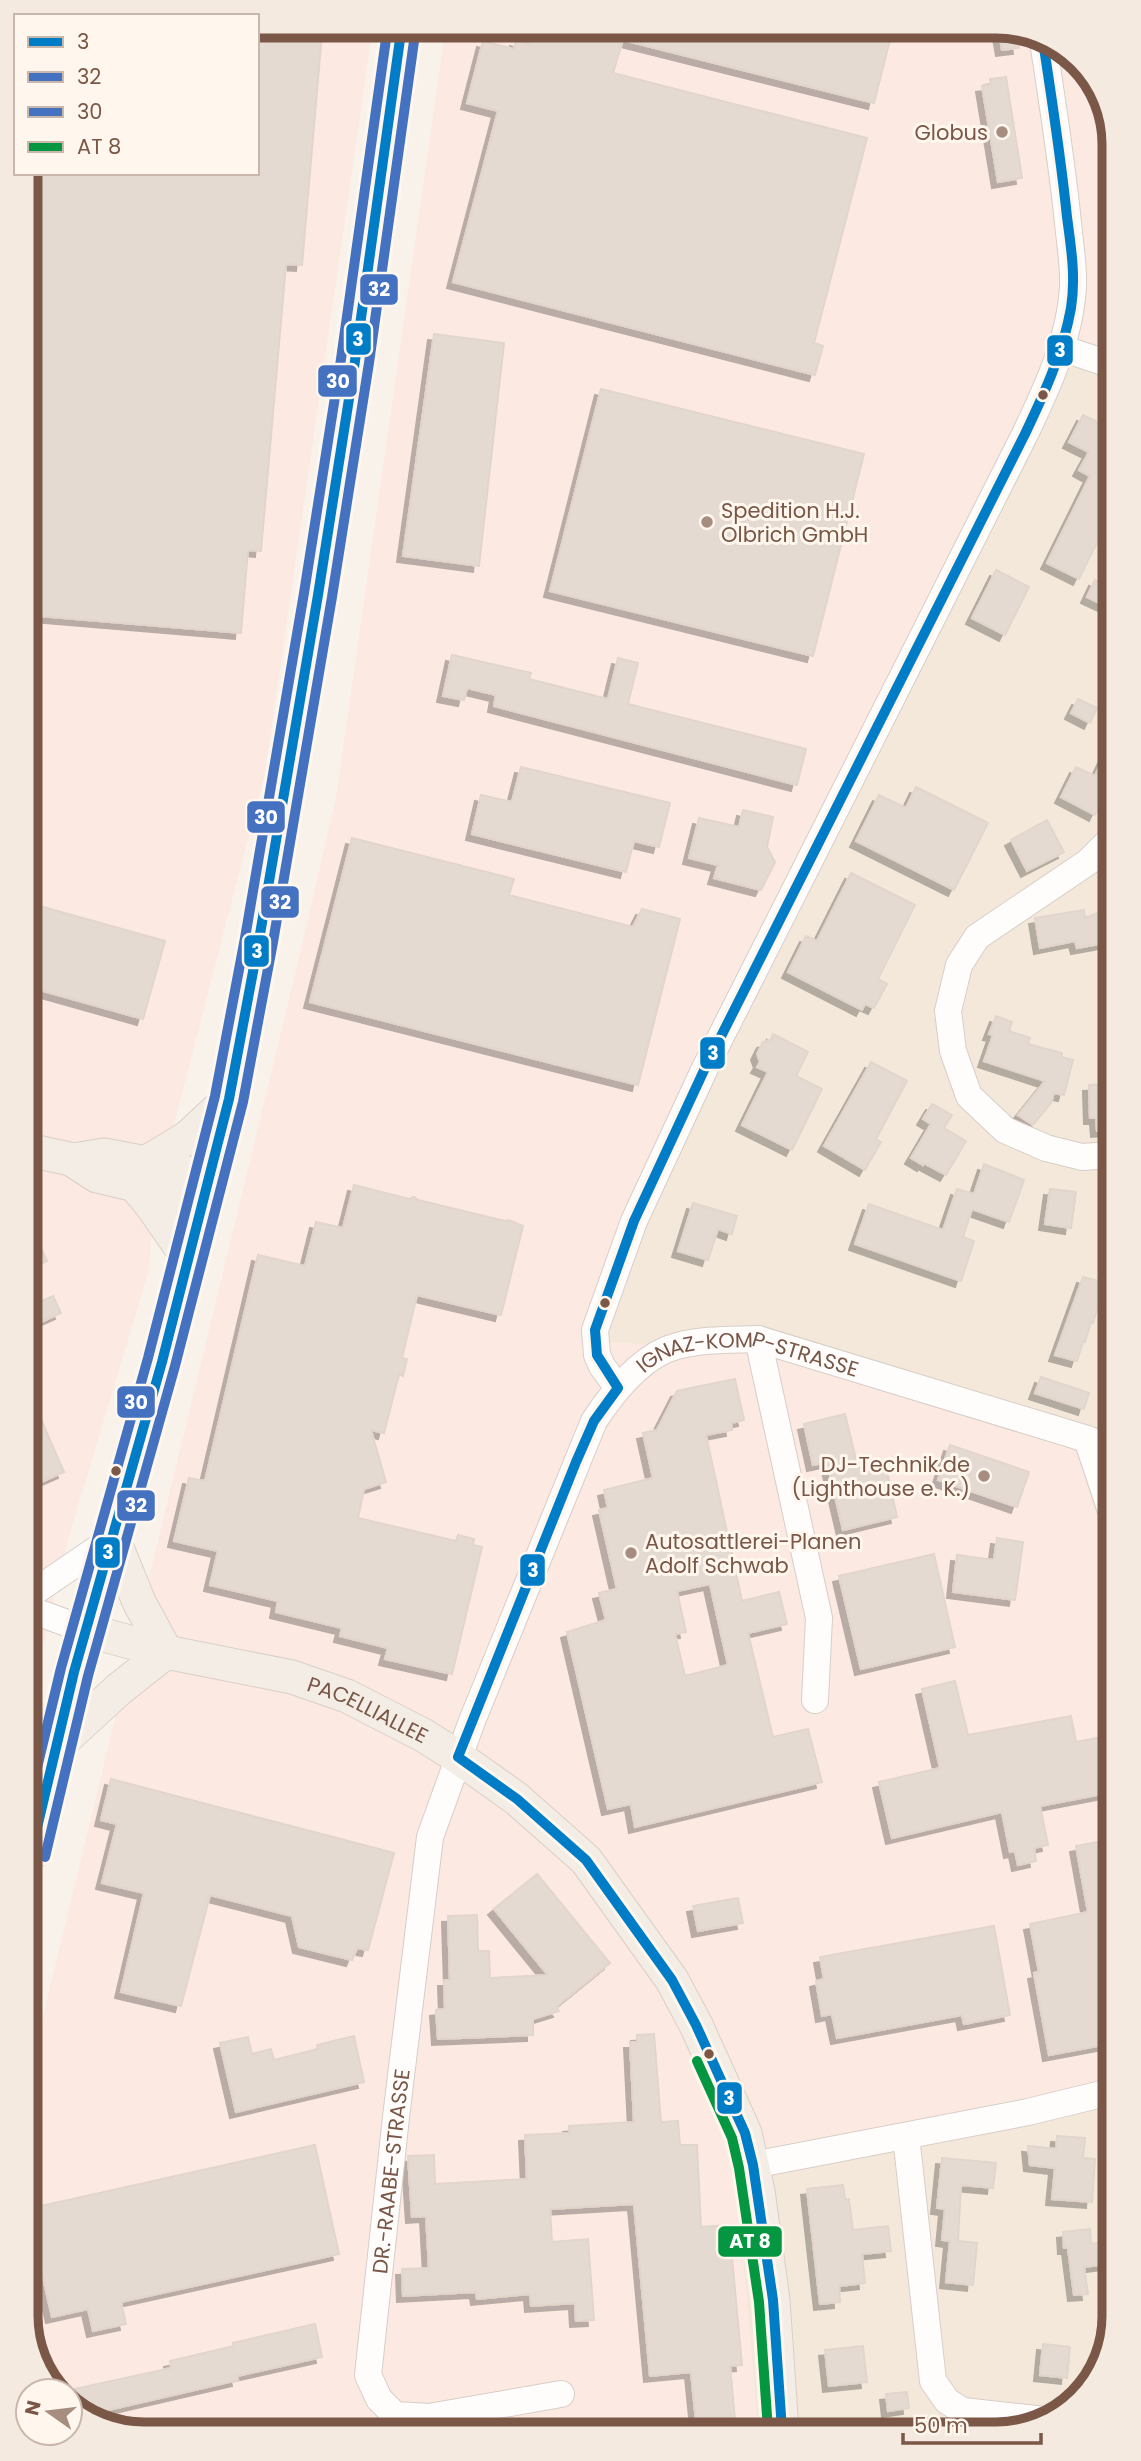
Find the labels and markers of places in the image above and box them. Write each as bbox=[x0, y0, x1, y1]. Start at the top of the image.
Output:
place label: Globus bbox=[914, 118, 988, 147]
marker: Globus bbox=[994, 124, 1010, 140]
unlabelled marker bbox=[1036, 388, 1050, 402]
place label: Spedition H.J. Olbrich GmbH bbox=[721, 496, 868, 549]
marker: Spedition H.J. Olbrich GmbH bbox=[699, 514, 715, 530]
unlabelled marker bbox=[598, 1296, 612, 1310]
place label: DJ-Technik.de (Lighthouse e. K.) bbox=[791, 1450, 970, 1503]
unlabelled marker bbox=[109, 1464, 123, 1478]
marker: DJ-Technik.de (Lighthouse e. K.) bbox=[976, 1468, 992, 1484]
place label: Autosattlerei-Planen Adolf Schwab bbox=[645, 1527, 861, 1580]
marker: Autosattlerei-Planen Adolf Schwab bbox=[623, 1545, 639, 1561]
unlabelled marker bbox=[702, 2047, 716, 2061]

